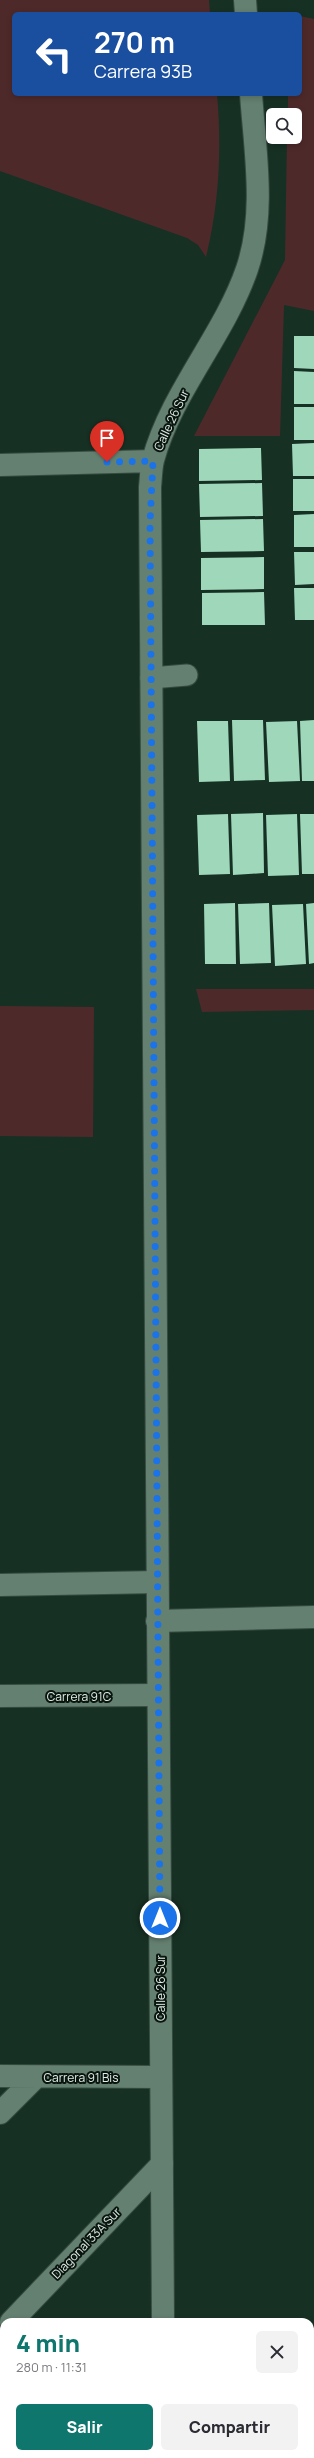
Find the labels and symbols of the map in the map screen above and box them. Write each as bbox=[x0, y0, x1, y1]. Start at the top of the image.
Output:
street label: Calle 26 Sur bbox=[149, 386, 193, 453]
pin bbox=[90, 421, 124, 462]
street label: Carrera 91C bbox=[47, 1688, 112, 1705]
position arrow bbox=[139, 1897, 181, 1939]
street label: Calle 26 Sur bbox=[152, 1954, 169, 2021]
street label: Carrera 91 Bis bbox=[44, 2069, 118, 2086]
street label: Diagonal 33A Sur bbox=[48, 2203, 125, 2282]

